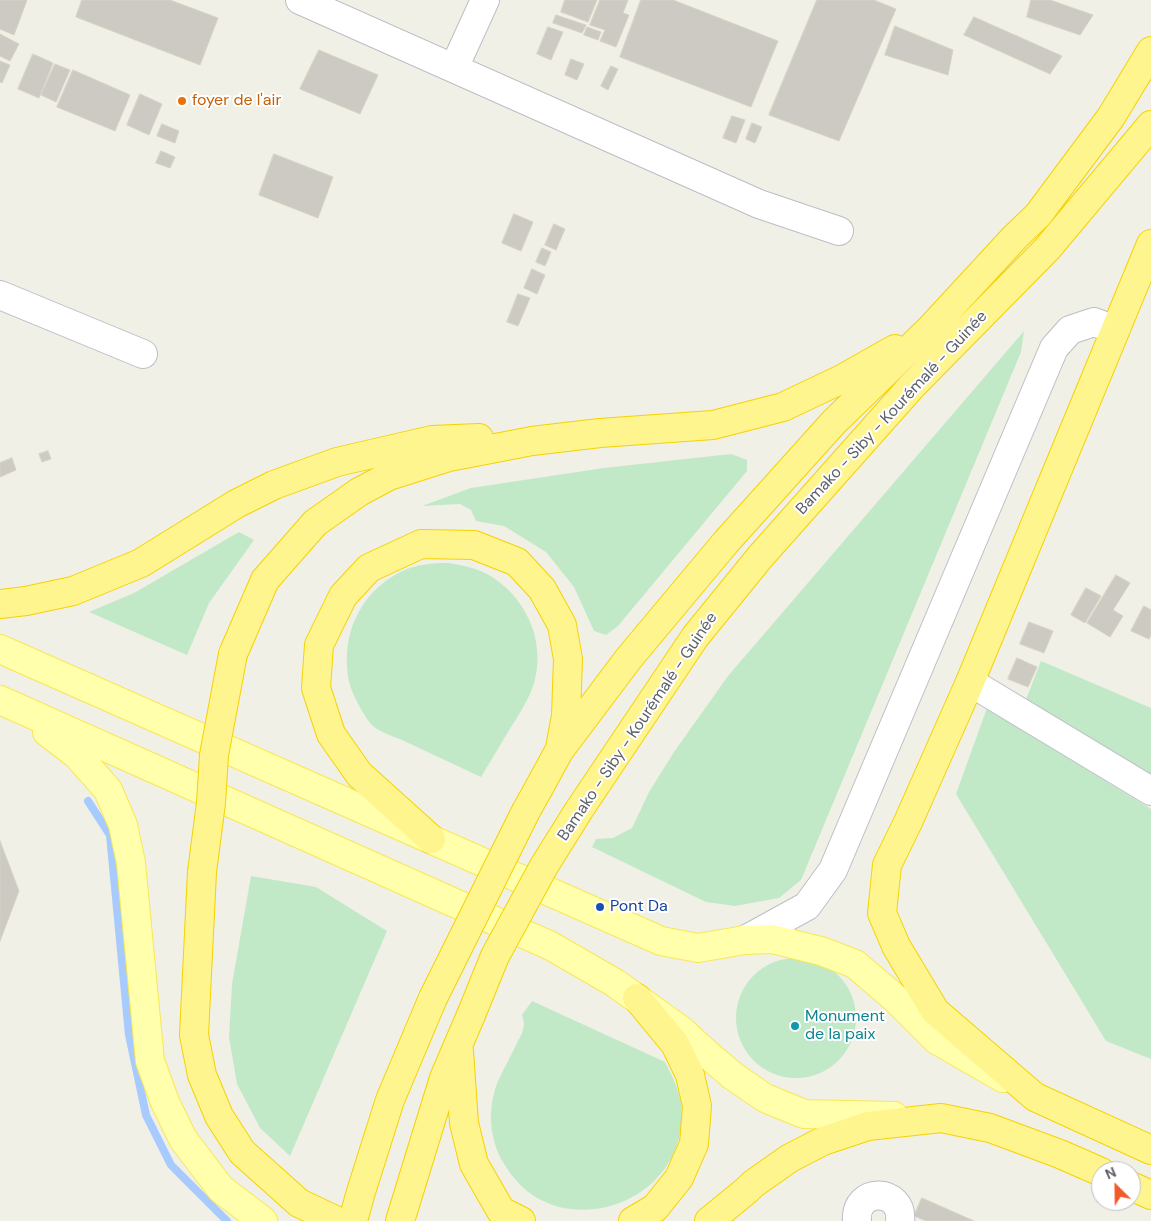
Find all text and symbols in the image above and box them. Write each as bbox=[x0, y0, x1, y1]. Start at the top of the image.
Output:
place label: foyer de l'air bbox=[192, 91, 281, 111]
marker: foyer de l'air bbox=[176, 95, 188, 107]
street label: Bamako - Siby - Kourémalé - Guinée bbox=[792, 307, 992, 519]
street label: Bamako - Siby - Kourémalé - Guinée bbox=[554, 609, 722, 845]
place label: Pont Da bbox=[610, 897, 668, 917]
marker: Pont Da bbox=[594, 901, 606, 913]
place label: Monument de la paix bbox=[805, 1007, 885, 1045]
marker: Monument de la paix bbox=[789, 1020, 801, 1032]
north arrow bbox=[1091, 1161, 1141, 1211]
text: N bbox=[1102, 1163, 1119, 1183]

